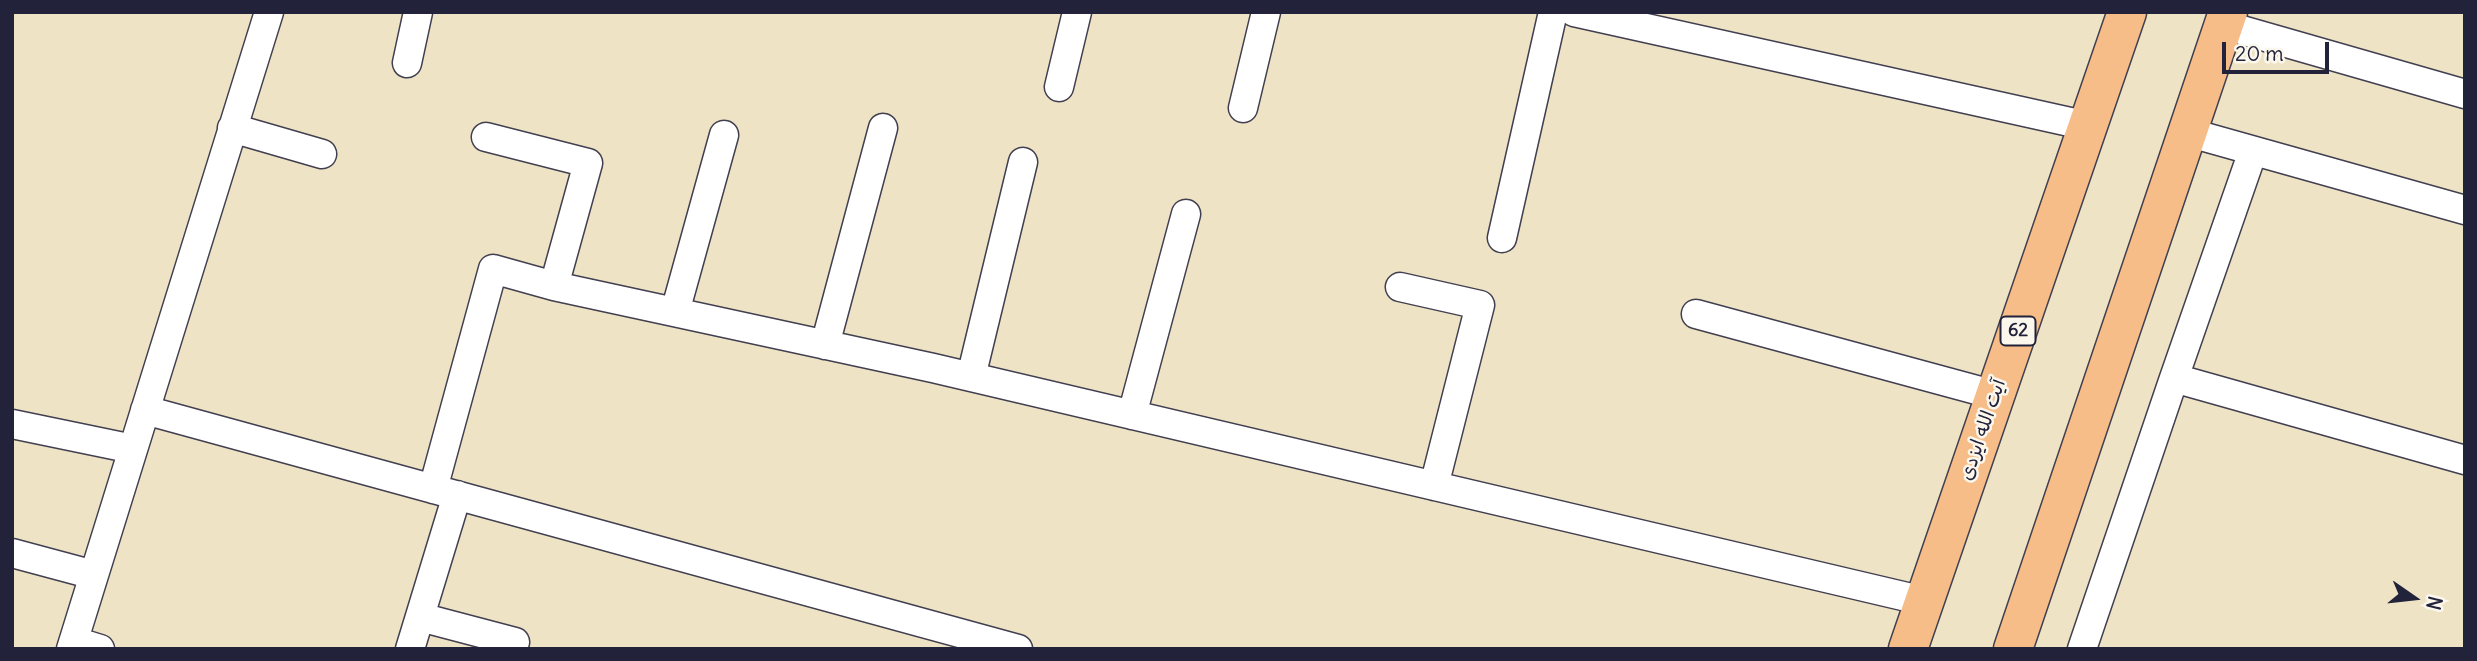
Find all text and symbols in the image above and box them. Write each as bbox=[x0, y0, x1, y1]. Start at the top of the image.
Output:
scale bar bbox=[2225, 28, 2332, 72]
text: 20 m bbox=[2235, 40, 2284, 67]
road number: 62 bbox=[2000, 316, 2036, 346]
street label: آیت الله ایزدی bbox=[1955, 376, 2011, 484]
north arrow bbox=[2379, 563, 2449, 633]
text: N bbox=[2421, 594, 2448, 612]

